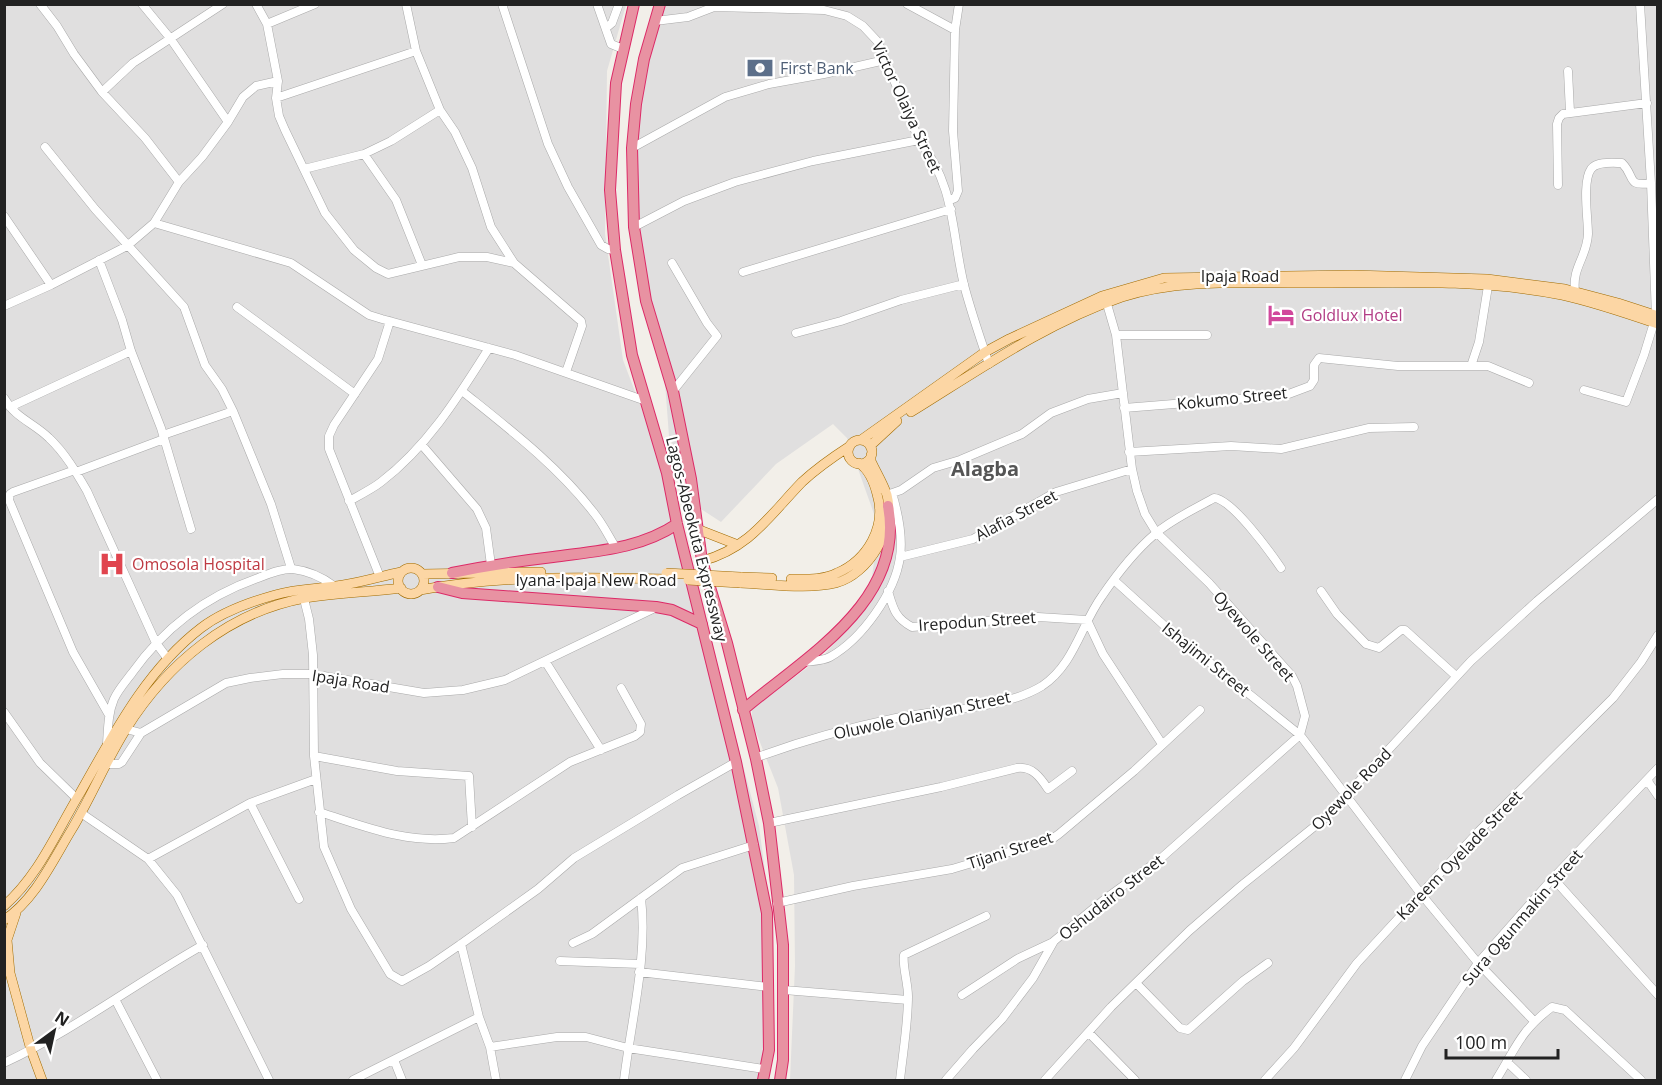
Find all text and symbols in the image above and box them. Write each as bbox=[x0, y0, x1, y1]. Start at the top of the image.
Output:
street label: Victor Olaiya Street bbox=[867, 38, 947, 176]
bank icon: First Bank bbox=[745, 53, 775, 83]
place label: First Bank bbox=[780, 57, 854, 79]
street label: Ipaja Road bbox=[1201, 265, 1279, 287]
hotel icon: Goldlux Hotel bbox=[1266, 300, 1296, 330]
place label: Goldlux Hotel bbox=[1301, 304, 1403, 326]
street label: Kokumo Street bbox=[1176, 381, 1289, 415]
street label: Lagos-Abeokuta Expressway bbox=[661, 434, 733, 645]
district label: Alagba bbox=[951, 455, 1019, 482]
street label: Alafia Street bbox=[971, 484, 1061, 546]
hospital icon: Omosola Hospital bbox=[97, 549, 127, 579]
place label: Omosola Hospital bbox=[132, 553, 265, 575]
street label: Iyana-Ipaja New Road bbox=[515, 569, 677, 591]
street label: Oyewole Street bbox=[1209, 586, 1300, 686]
street label: Irepodun Street bbox=[918, 606, 1037, 636]
street label: Ishajimi Street bbox=[1158, 617, 1255, 701]
street label: Ipaja Road bbox=[311, 664, 391, 698]
street label: Oluwole Olaniyan Street bbox=[832, 685, 1013, 745]
street label: Oyewole Road bbox=[1306, 743, 1396, 835]
street label: Kareem Oyelade Street bbox=[1391, 785, 1527, 925]
street label: Tijani Street bbox=[965, 826, 1056, 874]
street label: Sura Ogunmakin Street bbox=[1457, 844, 1587, 990]
street label: Oshudairo Street bbox=[1054, 849, 1168, 945]
north arrow bbox=[24, 1001, 84, 1061]
text: N bbox=[51, 1006, 74, 1031]
scale bar bbox=[1446, 1022, 1558, 1060]
text: 100 m bbox=[1455, 1030, 1507, 1054]

